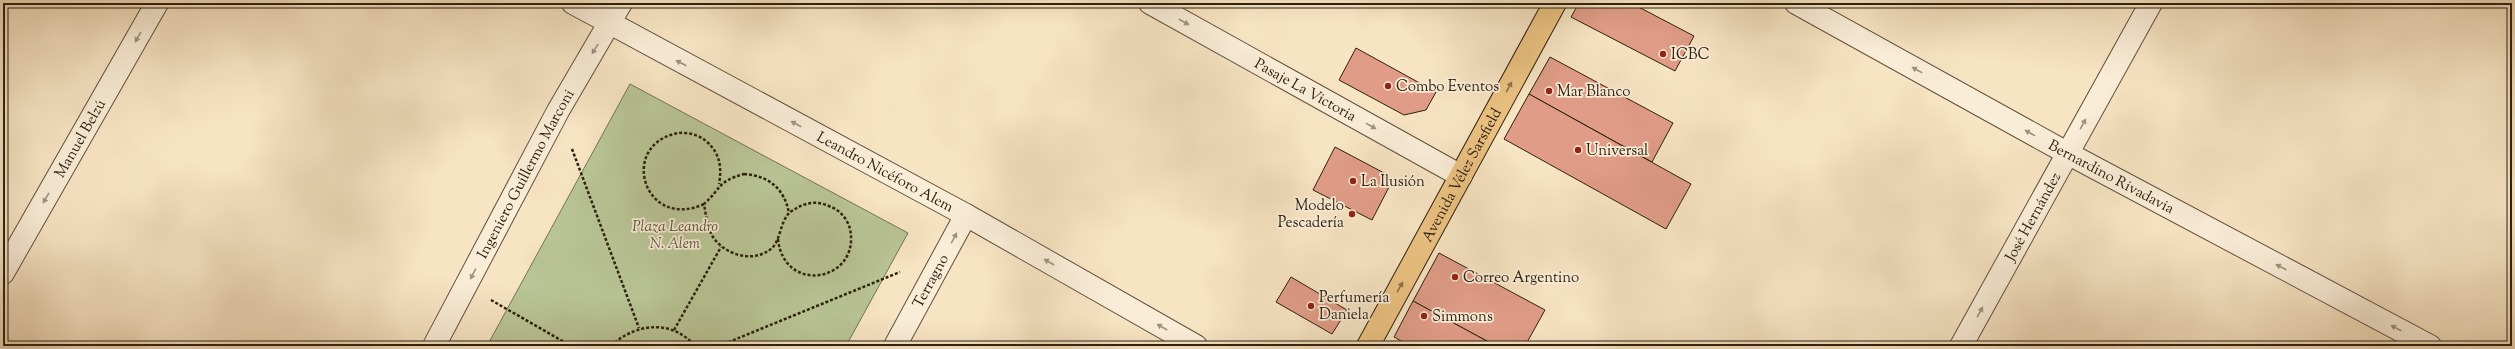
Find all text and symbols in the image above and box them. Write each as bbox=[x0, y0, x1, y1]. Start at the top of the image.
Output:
one-way arrow bbox=[1178, 19, 1190, 25]
one-way arrow bbox=[134, 31, 141, 43]
one-way arrow bbox=[591, 43, 598, 55]
place label: ICBC bbox=[1671, 45, 1710, 66]
marker: ICBC bbox=[1658, 49, 1668, 59]
street label: Pasaje La Victoria bbox=[1250, 54, 1360, 128]
one-way arrow bbox=[675, 59, 687, 66]
one-way arrow bbox=[1911, 66, 1922, 73]
place label: Combo Eventos bbox=[1396, 77, 1499, 98]
marker: Combo Eventos bbox=[1383, 81, 1393, 91]
one-way arrow bbox=[1506, 81, 1512, 93]
place label: Mar Blanco bbox=[1557, 82, 1631, 103]
street label: Ingeniero Guillermo Marconi bbox=[473, 86, 580, 263]
marker: Mar Blanco bbox=[1544, 86, 1554, 96]
street label: Manuel Belzú bbox=[50, 96, 112, 182]
street label: Avenida Vélez Sarsfield bbox=[1418, 104, 1508, 246]
one-way arrow bbox=[2080, 118, 2086, 130]
one-way arrow bbox=[790, 121, 802, 127]
one-way arrow bbox=[1365, 123, 1377, 129]
street label: Leandro Nicéforo Alem bbox=[813, 127, 957, 219]
one-way arrow bbox=[2024, 129, 2036, 136]
street label: Bernardino Rivadavia bbox=[2044, 136, 2177, 220]
place label: Universal bbox=[1586, 141, 1648, 162]
marker: Universal bbox=[1573, 145, 1583, 155]
street label: José Hernández bbox=[2000, 169, 2067, 266]
place label: La Ilusión bbox=[1361, 172, 1425, 193]
marker: La Ilusión bbox=[1348, 176, 1358, 186]
one-way arrow bbox=[42, 193, 49, 204]
place label: Modelo Pescadería bbox=[1278, 196, 1344, 234]
marker: Modelo Pescadería bbox=[1347, 209, 1357, 219]
park label: Plaza Leandro N. Alem bbox=[632, 217, 718, 255]
one-way arrow bbox=[950, 232, 957, 244]
street label: Terragno bbox=[908, 251, 955, 312]
one-way arrow bbox=[1043, 259, 1055, 266]
one-way arrow bbox=[2275, 263, 2287, 270]
one-way arrow bbox=[469, 268, 476, 280]
place label: Correo Argentino bbox=[1463, 268, 1579, 289]
marker: Correo Argentino bbox=[1450, 272, 1460, 282]
one-way arrow bbox=[1396, 281, 1403, 293]
place label: Perfumería Daniela bbox=[1319, 288, 1389, 326]
marker: Perfumería Daniela bbox=[1306, 301, 1316, 311]
one-way arrow bbox=[1976, 306, 1983, 318]
place label: Simmons bbox=[1432, 307, 1493, 328]
marker: Simmons bbox=[1419, 311, 1429, 321]
one-way arrow bbox=[1156, 323, 1168, 330]
one-way arrow bbox=[2390, 324, 2401, 331]

